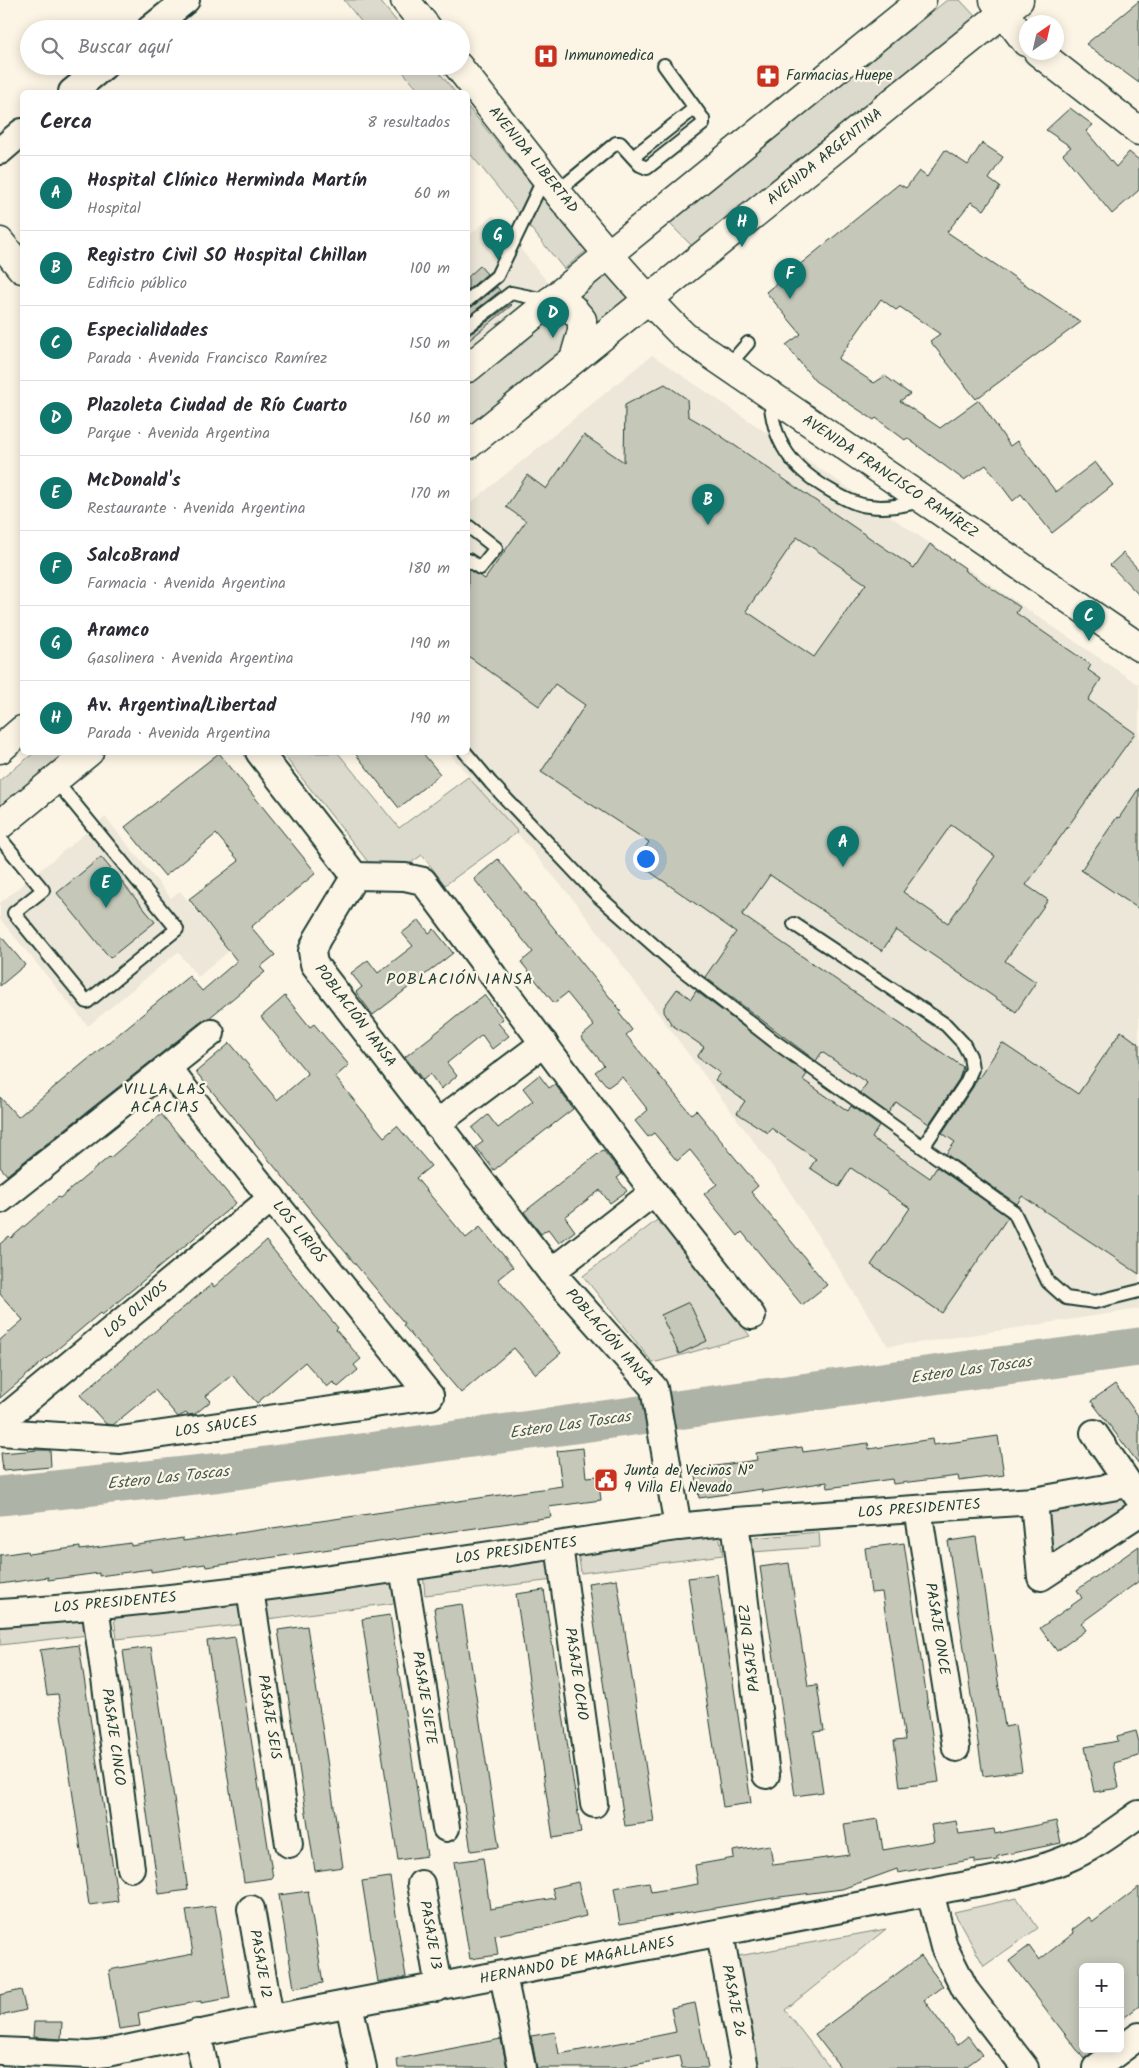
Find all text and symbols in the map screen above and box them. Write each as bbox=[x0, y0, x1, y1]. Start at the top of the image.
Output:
north arrow bbox=[1019, 15, 1064, 60]
search box bbox=[20, 20, 470, 75]
text: Buscar aquí bbox=[78, 33, 170, 63]
icon: search bbox=[38, 34, 66, 62]
hospital icon: Inmunomedica bbox=[533, 43, 559, 69]
place label: Inmunomedica bbox=[564, 44, 654, 68]
pharmacy icon: Farmacias Huepe bbox=[755, 63, 781, 89]
place label: Farmacias Huepe bbox=[786, 64, 893, 88]
street label: AVENIDA LIBERTAD bbox=[482, 101, 584, 219]
street label: AVENIDA ARGENTINA bbox=[762, 103, 888, 211]
text: Cerca bbox=[40, 106, 92, 139]
text: 8 resultados bbox=[367, 110, 450, 135]
text: Hospital Clínico Herminda Martín bbox=[87, 166, 367, 196]
text: A bbox=[51, 181, 61, 206]
text: 60 m bbox=[414, 181, 450, 206]
text: Hospital bbox=[87, 196, 141, 221]
pin: H bbox=[726, 206, 758, 247]
pin: G bbox=[482, 219, 514, 260]
text: Registro Civil SO Hospital Chillan bbox=[87, 241, 367, 271]
text: B bbox=[51, 256, 61, 281]
text: 100 m bbox=[410, 256, 450, 281]
pin: F bbox=[774, 258, 806, 299]
text: Edificio público bbox=[87, 271, 187, 296]
pin: D bbox=[537, 297, 569, 338]
text: Especialidades bbox=[87, 316, 208, 346]
text: C bbox=[51, 331, 61, 356]
text: 150 m bbox=[409, 331, 450, 356]
text: Parada · Avenida Francisco Ramírez bbox=[87, 346, 327, 371]
text: Plazoleta Ciudad de Río Cuarto bbox=[87, 391, 347, 421]
text: D bbox=[51, 406, 61, 431]
text: 160 m bbox=[409, 406, 450, 431]
street label: AVENIDA FRANCISCO RAMÍREZ bbox=[797, 409, 983, 545]
text: Parque · Avenida Argentina bbox=[87, 421, 270, 446]
text: McDonald's bbox=[87, 466, 181, 496]
text: E bbox=[52, 481, 60, 506]
text: 170 m bbox=[410, 481, 450, 506]
pin: B bbox=[692, 484, 724, 525]
text: Restaurante · Avenida Argentina bbox=[87, 496, 305, 521]
text: SalcoBrand bbox=[87, 541, 179, 571]
text: F bbox=[52, 556, 60, 581]
text: 180 m bbox=[408, 556, 450, 581]
text: Farmacia · Avenida Argentina bbox=[87, 571, 286, 596]
pin: C bbox=[1073, 600, 1105, 641]
text: Aramco bbox=[87, 616, 149, 646]
text: G bbox=[51, 631, 61, 656]
text: 190 m bbox=[410, 631, 450, 656]
text: Gasolinera · Avenida Argentina bbox=[87, 646, 294, 671]
text: Av. Argentina/Libertad bbox=[87, 691, 276, 721]
text: H bbox=[51, 706, 61, 731]
text: 190 m bbox=[410, 706, 450, 731]
text: Parada · Avenida Argentina bbox=[87, 721, 270, 746]
pin: A bbox=[827, 826, 859, 867]
your location bbox=[633, 846, 659, 872]
pin: E bbox=[90, 867, 122, 908]
street label: POBLACIÓN IANSA bbox=[308, 959, 402, 1073]
district label: POBLACIÓN IANSA bbox=[386, 967, 534, 992]
district label: VILLA LAS ACACIAS bbox=[123, 1077, 207, 1120]
street label: LOS LIRIOS bbox=[266, 1195, 332, 1269]
street label: LOS OLIVOS bbox=[98, 1276, 174, 1344]
street label: POBLACIÓN IANSA bbox=[559, 1283, 659, 1393]
water label: Estero Las Toscas bbox=[909, 1349, 1035, 1391]
water label: Estero Las Toscas bbox=[508, 1404, 634, 1446]
street label: LOS SAUCES bbox=[173, 1409, 259, 1445]
water label: Estero Las Toscas bbox=[106, 1459, 232, 1497]
place label: Junta de Vecinos N° 9 Villa El Nevado bbox=[624, 1459, 754, 1500]
public building icon: Junta de Vecinos N° 9 Villa El Nevado bbox=[593, 1467, 619, 1493]
street label: LOS PRESIDENTES bbox=[857, 1493, 981, 1525]
street label: LOS PRESIDENTES bbox=[453, 1531, 579, 1571]
street label: PASAJE ONCE bbox=[918, 1581, 956, 1678]
street label: LOS PRESIDENTES bbox=[53, 1586, 177, 1620]
street label: PASAJE DIEZ bbox=[733, 1603, 767, 1693]
street label: PASAJE OCHO bbox=[558, 1626, 594, 1722]
street label: PASAJE SIETE bbox=[405, 1650, 443, 1748]
street label: PASAJE SEIS bbox=[250, 1673, 288, 1761]
street label: PASAJE CINCO bbox=[94, 1687, 132, 1787]
street label: PASAJE 13 bbox=[412, 1899, 448, 1972]
street label: PASAJE 12 bbox=[242, 1928, 278, 2000]
street label: HERNANDO DE MAGALLANES bbox=[478, 1930, 676, 1992]
street label: PASAJE 26 bbox=[714, 1963, 752, 2039]
map controls bbox=[1079, 1963, 1124, 2053]
button: + bbox=[1079, 1963, 1124, 2008]
button: − bbox=[1079, 2008, 1124, 2053]

